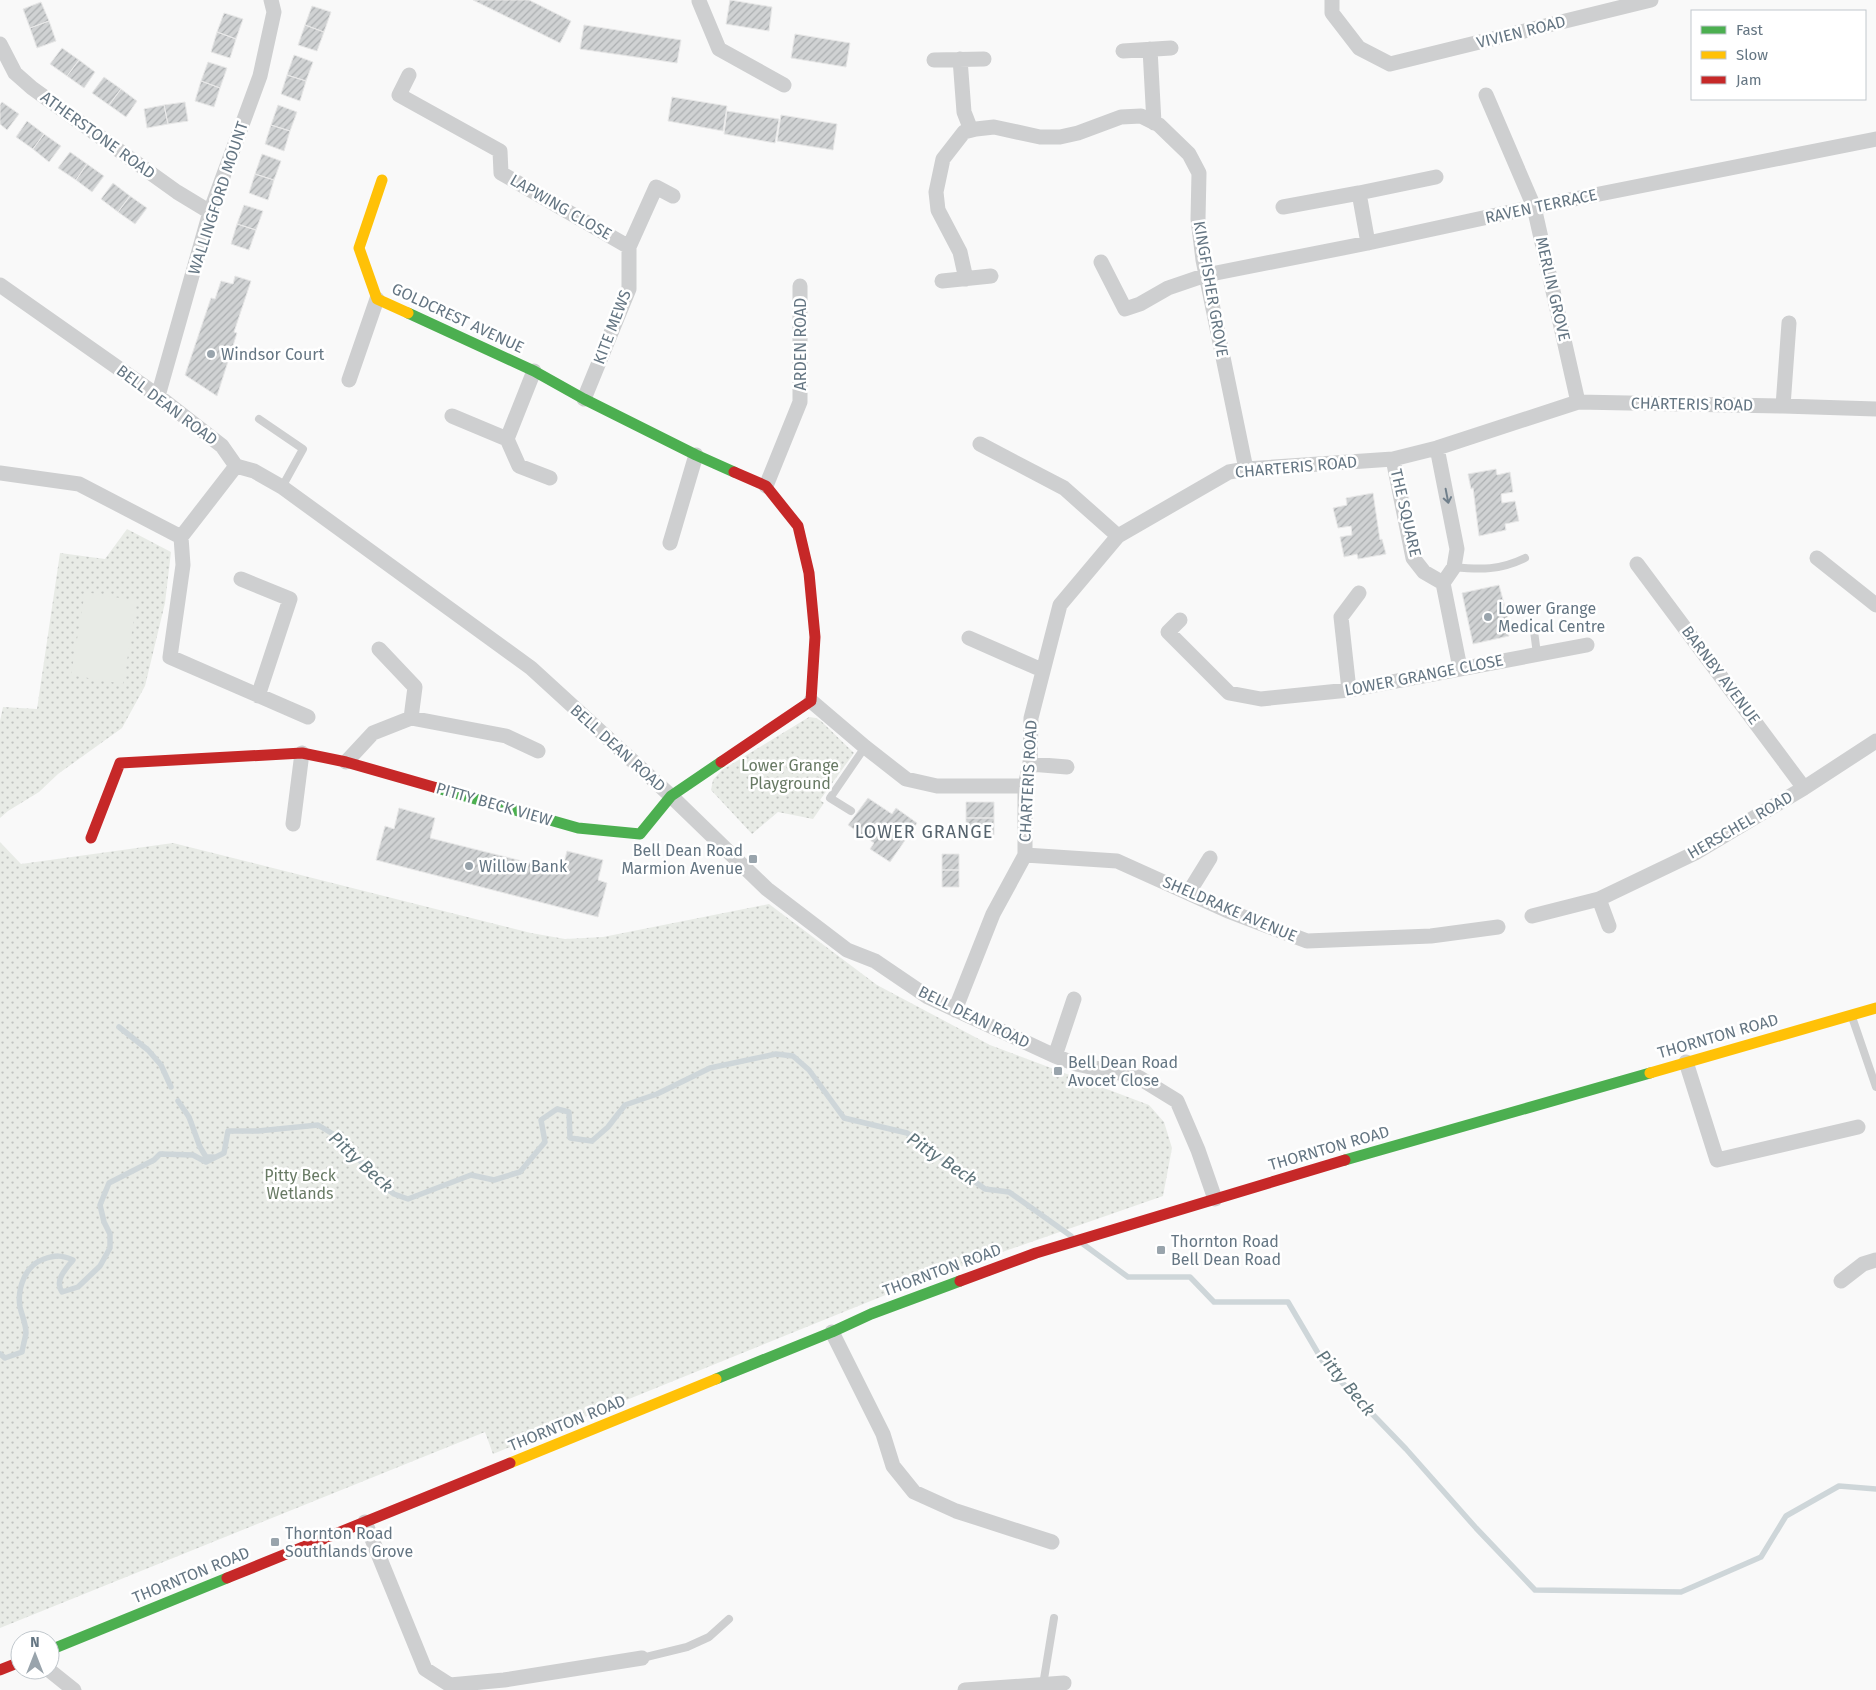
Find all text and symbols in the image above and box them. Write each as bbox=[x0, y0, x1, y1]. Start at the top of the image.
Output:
legend bbox=[1691, 10, 1866, 100]
street label: VIVIEN ROAD bbox=[1475, 12, 1567, 52]
text: Fast bbox=[1736, 21, 1763, 39]
text: Slow bbox=[1736, 46, 1768, 64]
text: Jam bbox=[1736, 71, 1762, 89]
street label: ATHERSTONE ROAD bbox=[37, 87, 159, 183]
street label: WALLINGFORD MOUNT bbox=[184, 118, 252, 277]
street label: LAPWING CLOSE bbox=[507, 170, 615, 244]
street label: RAVEN TERRACE bbox=[1483, 185, 1599, 227]
street label: KINGFISHER GROVE bbox=[1190, 219, 1232, 359]
street label: MERLIN GROVE bbox=[1532, 235, 1574, 343]
street label: GOLDCREST AVENUE bbox=[389, 279, 527, 357]
street label: KITE MEWS bbox=[589, 287, 635, 367]
street label: ARDEN ROAD bbox=[791, 298, 810, 390]
place label: Windsor Court bbox=[221, 345, 324, 364]
marker: Windsor Court bbox=[205, 348, 217, 360]
street label: BELL DEAN ROAD bbox=[113, 361, 221, 449]
street label: CHARTERIS ROAD bbox=[1631, 393, 1753, 415]
street label: CHARTERIS ROAD bbox=[1234, 452, 1358, 482]
street label: THE SQUARE bbox=[1387, 467, 1425, 559]
one-way arrow bbox=[1442, 488, 1452, 504]
place label: Lower Grange Medical Centre bbox=[1498, 599, 1605, 636]
marker: Lower Grange Medical Centre bbox=[1482, 611, 1494, 623]
street label: BARNBY AVENUE bbox=[1678, 622, 1764, 728]
street label: LOWER GRANGE CLOSE bbox=[1343, 650, 1505, 700]
street label: BELL DEAN ROAD bbox=[566, 700, 670, 796]
street label: CHARTERIS ROAD bbox=[1015, 719, 1041, 843]
park label: Lower Grange Playground bbox=[741, 756, 839, 793]
street label: PITTY BECK VIEW bbox=[434, 778, 554, 830]
street label: HERSCHEL ROAD bbox=[1684, 787, 1796, 863]
district label: LOWER GRANGE bbox=[855, 821, 993, 843]
place label: Bell Dean Road Marmion Avenue bbox=[621, 841, 743, 878]
marker: Bell Dean Road Marmion Avenue bbox=[747, 853, 759, 865]
place label: Willow Bank bbox=[479, 857, 568, 876]
marker: Willow Bank bbox=[463, 860, 475, 872]
street label: SHELDRAKE AVENUE bbox=[1160, 872, 1300, 946]
street label: BELL DEAN ROAD bbox=[915, 982, 1033, 1052]
street label: THORNTON ROAD bbox=[1655, 1010, 1781, 1062]
place label: Bell Dean Road Avocet Close bbox=[1068, 1053, 1178, 1090]
marker: Bell Dean Road Avocet Close bbox=[1052, 1065, 1064, 1077]
street label: THORNTON ROAD bbox=[1266, 1122, 1392, 1174]
water label: Pitty Beck bbox=[324, 1127, 398, 1197]
water label: Pitty Beck bbox=[903, 1128, 981, 1191]
park label: Pitty Beck Wetlands bbox=[264, 1166, 337, 1203]
place label: Thornton Road Bell Dean Road bbox=[1171, 1232, 1281, 1269]
street label: THORNTON ROAD bbox=[880, 1240, 1004, 1300]
marker: Thornton Road Bell Dean Road bbox=[1155, 1244, 1167, 1256]
water label: Pitty Beck bbox=[1312, 1345, 1380, 1421]
street label: THORNTON ROAD bbox=[506, 1391, 628, 1455]
place label: Thornton Road Southlands Grove bbox=[285, 1524, 413, 1561]
marker: Thornton Road Southlands Grove bbox=[269, 1536, 281, 1548]
street label: THORNTON ROAD bbox=[130, 1543, 252, 1607]
north arrow bbox=[10, 1630, 60, 1680]
text: N bbox=[30, 1634, 40, 1651]

